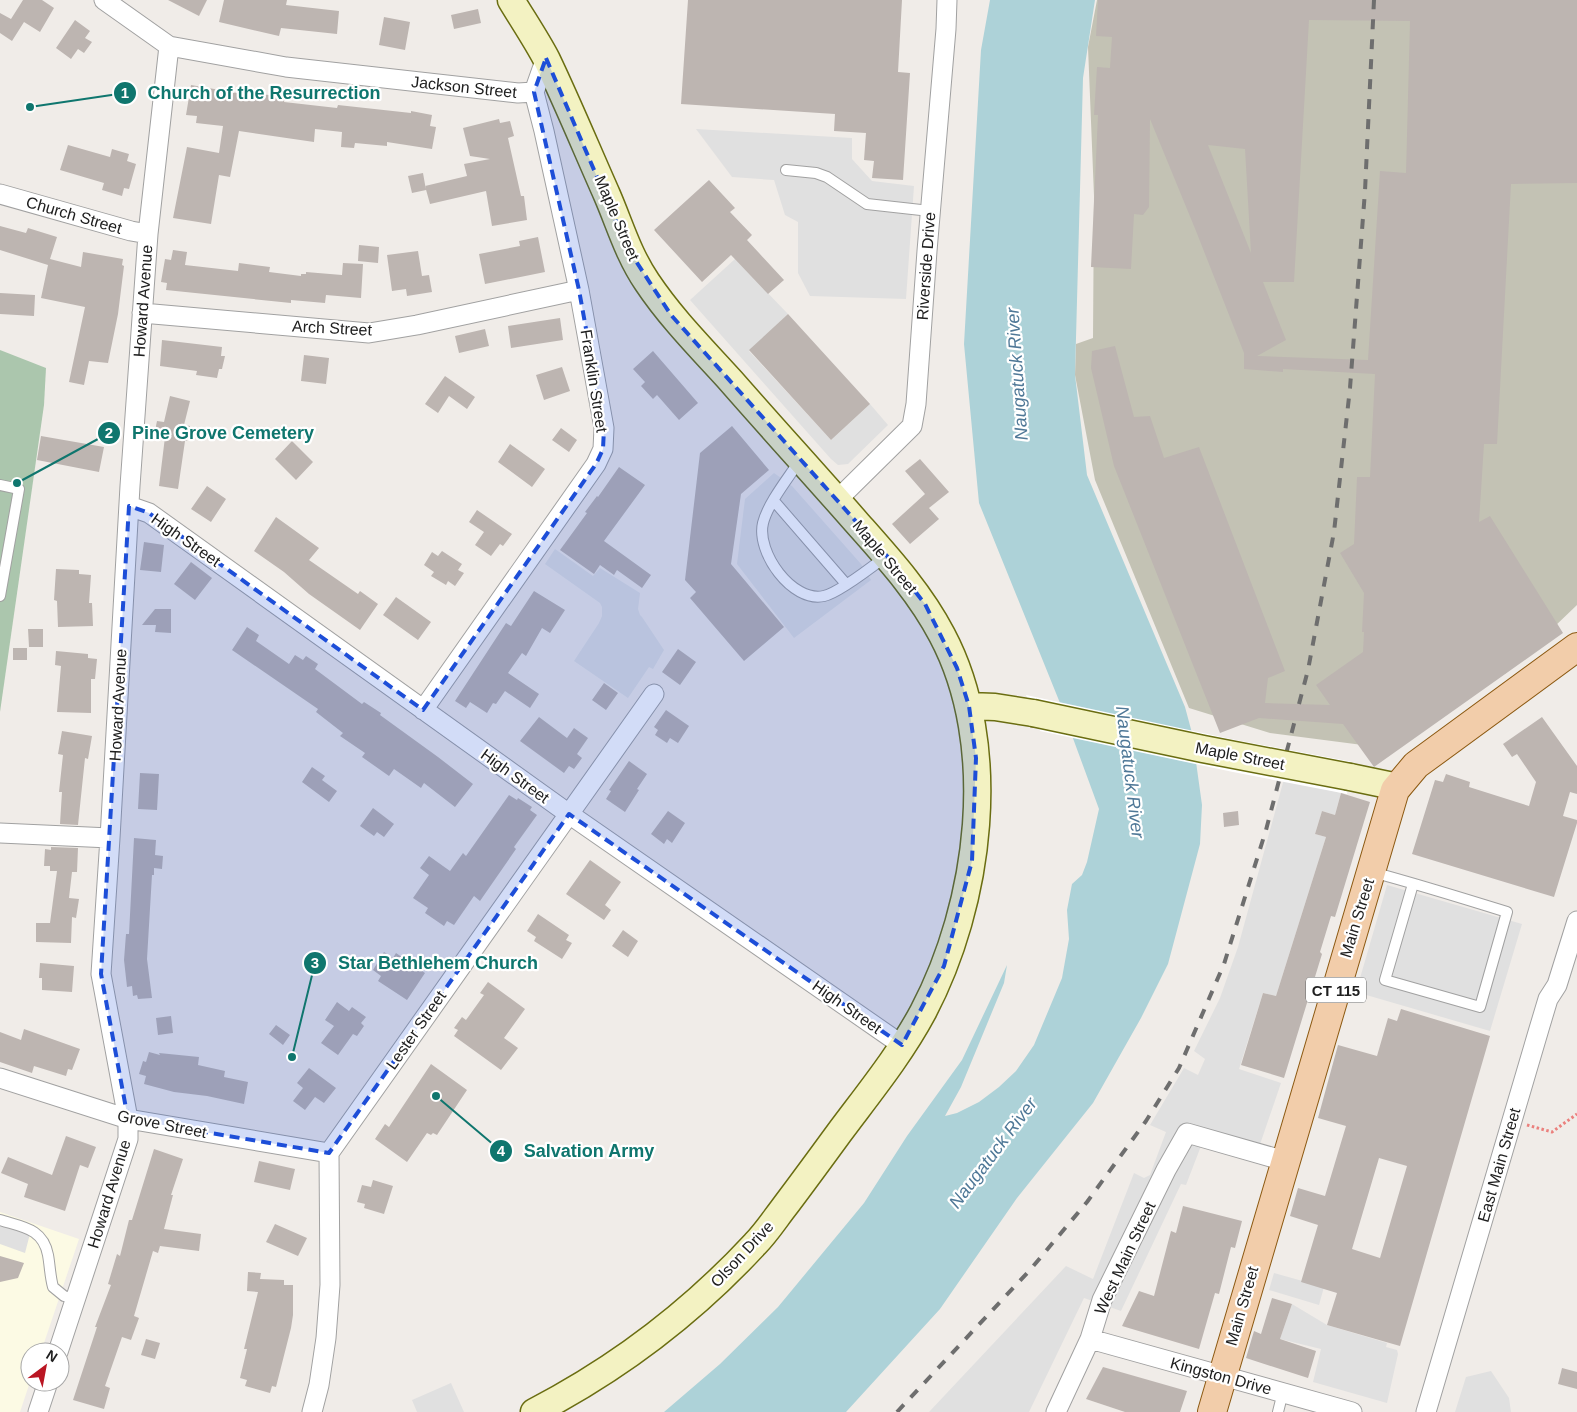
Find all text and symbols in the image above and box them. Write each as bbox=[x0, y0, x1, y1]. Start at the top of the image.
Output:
street label: Jackson Street bbox=[410, 73, 518, 101]
callout: Church of the Resurrection bbox=[113, 76, 391, 109]
text: Church of the Resurrection bbox=[147, 83, 381, 103]
text: 1 bbox=[121, 84, 129, 101]
street label: Maple Street bbox=[591, 173, 643, 264]
street label: Church Street bbox=[24, 193, 124, 237]
street label: Riverside Drive bbox=[914, 211, 938, 321]
street label: Howard Avenue bbox=[131, 244, 155, 358]
water label: Naugatuck River bbox=[1002, 306, 1032, 441]
street label: Arch Street bbox=[292, 317, 373, 339]
street label: Franklin Street bbox=[577, 328, 611, 434]
callout: Pine Grove Cemetery bbox=[97, 416, 324, 449]
text: Pine Grove Cemetery bbox=[132, 423, 314, 443]
text: 2 bbox=[105, 424, 113, 441]
street label: High Street bbox=[148, 510, 224, 570]
street label: Maple Street bbox=[849, 517, 921, 598]
street label: Howard Avenue bbox=[107, 648, 129, 762]
water label: Naugatuck River bbox=[1112, 705, 1148, 840]
street label: Maple Street bbox=[1194, 739, 1287, 773]
street label: High Street bbox=[478, 746, 553, 807]
street label: Main Street bbox=[1337, 876, 1377, 960]
callout: Star Bethlehem Church bbox=[303, 947, 548, 980]
text: Star Bethlehem Church bbox=[338, 953, 538, 973]
text: 3 bbox=[311, 954, 319, 971]
street label: High Street bbox=[809, 977, 885, 1037]
road number: CT 115 bbox=[1306, 978, 1366, 1002]
street label: Lester Street bbox=[383, 987, 450, 1072]
water label: Naugatuck River bbox=[945, 1093, 1042, 1212]
street label: East Main Street bbox=[1475, 1105, 1524, 1224]
street label: Grove Street bbox=[116, 1107, 209, 1141]
callout: Salvation Army bbox=[489, 1134, 665, 1167]
street label: Howard Avenue bbox=[84, 1138, 134, 1250]
text: Salvation Army bbox=[524, 1141, 654, 1161]
text: 4 bbox=[497, 1142, 506, 1159]
street label: West Main Street bbox=[1091, 1198, 1159, 1317]
street label: Olson Drive bbox=[707, 1218, 777, 1290]
street label: Main Street bbox=[1223, 1264, 1262, 1348]
north arrow bbox=[20, 1342, 70, 1392]
text: N bbox=[43, 1347, 60, 1365]
street label: Kingston Drive bbox=[1169, 1354, 1274, 1398]

